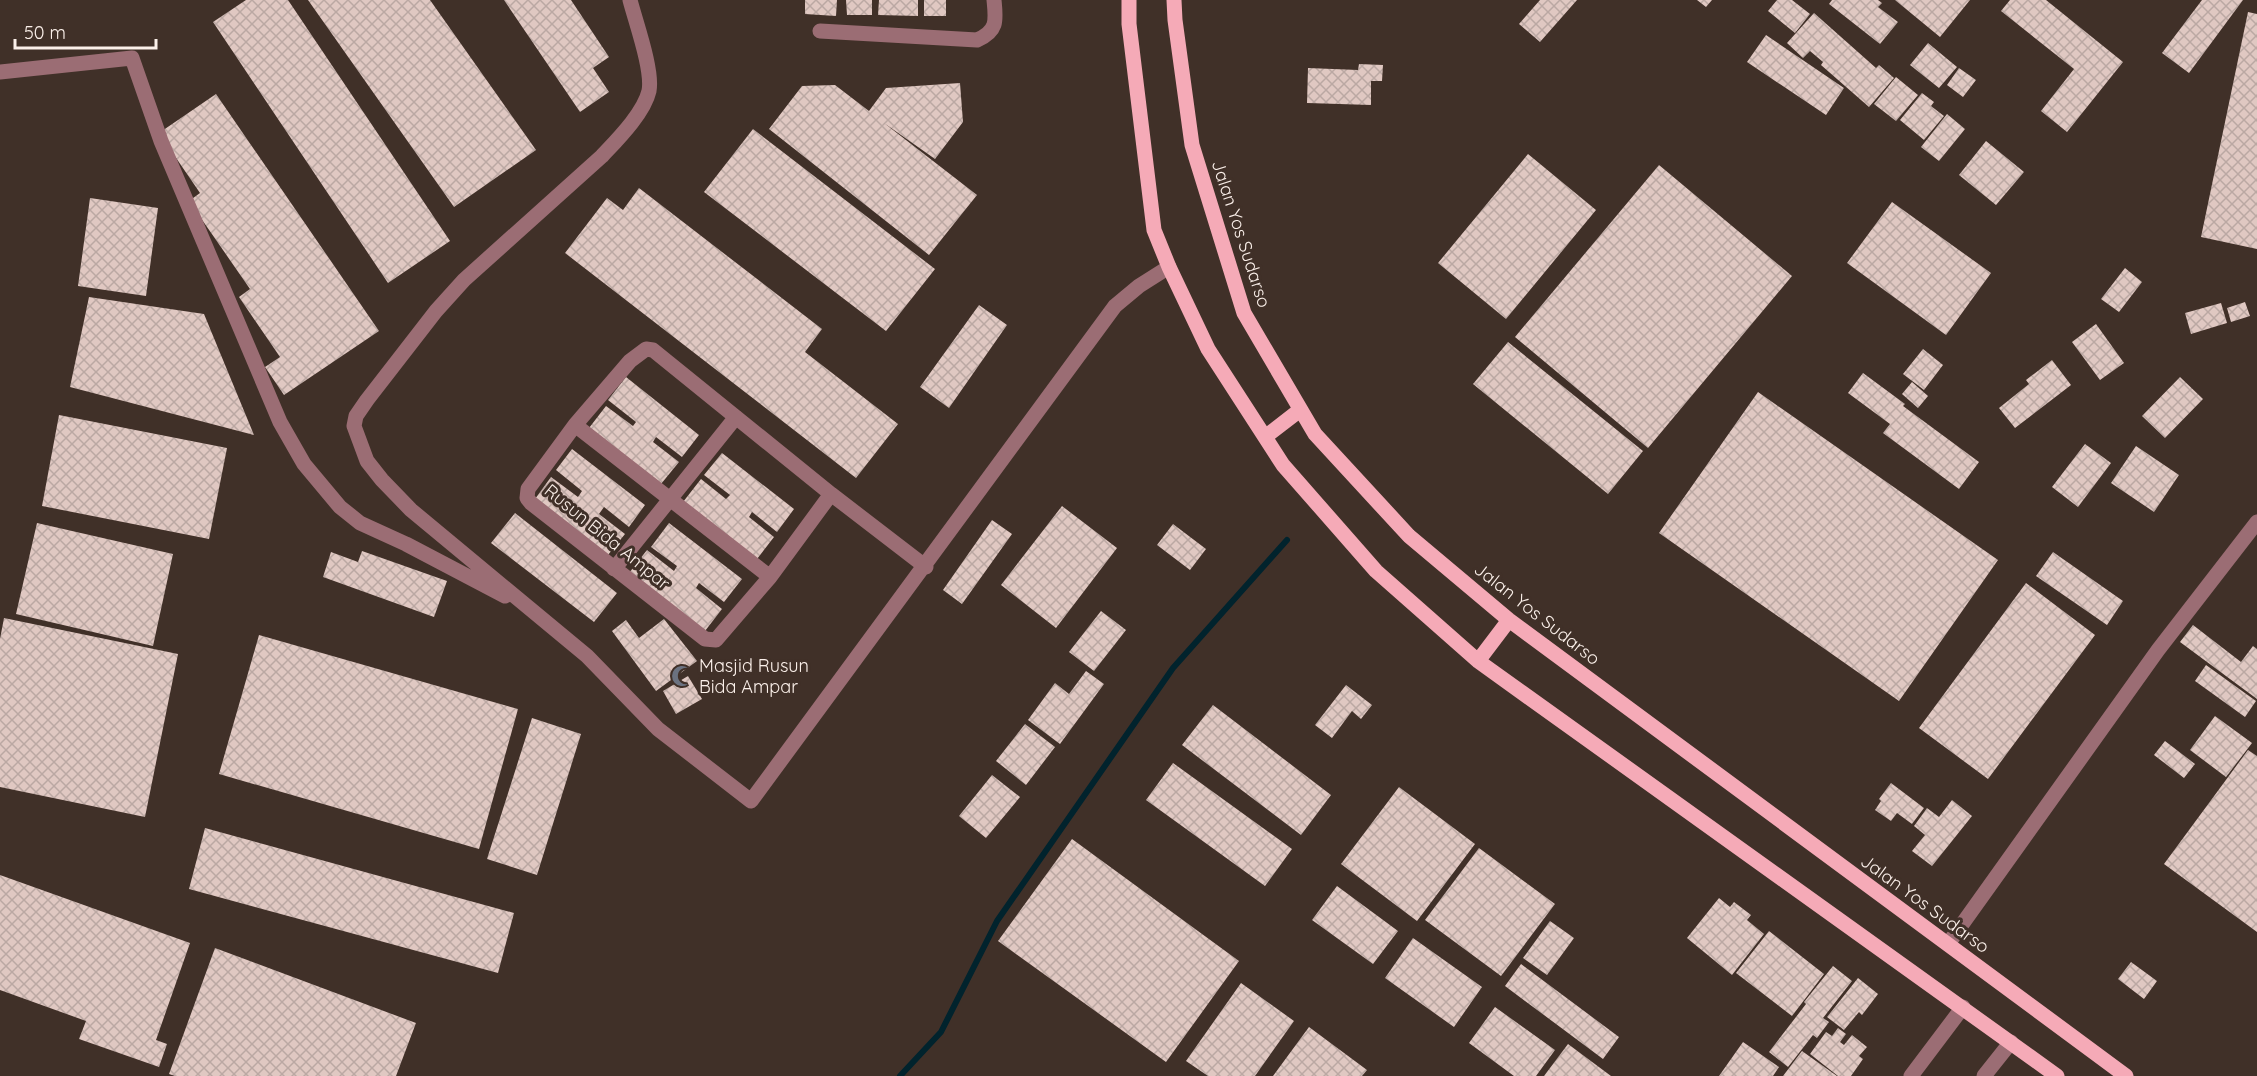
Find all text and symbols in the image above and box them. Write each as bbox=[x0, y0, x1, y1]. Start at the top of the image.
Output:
scale bar bbox=[15, 12, 156, 50]
text: 50 m bbox=[24, 21, 66, 44]
street label: Jalan Yos Sudarso bbox=[1207, 157, 1276, 310]
street label: Rusun Bida Ampar bbox=[540, 479, 675, 594]
street label: Jalan Yos Sudarso bbox=[1470, 557, 1605, 670]
place label: Masjid Rusun Bida Ampar bbox=[699, 654, 809, 698]
mosque icon: Masjid Rusun Bida Ampar bbox=[670, 664, 694, 688]
street label: Jalan Yos Sudarso bbox=[1856, 849, 1994, 958]

